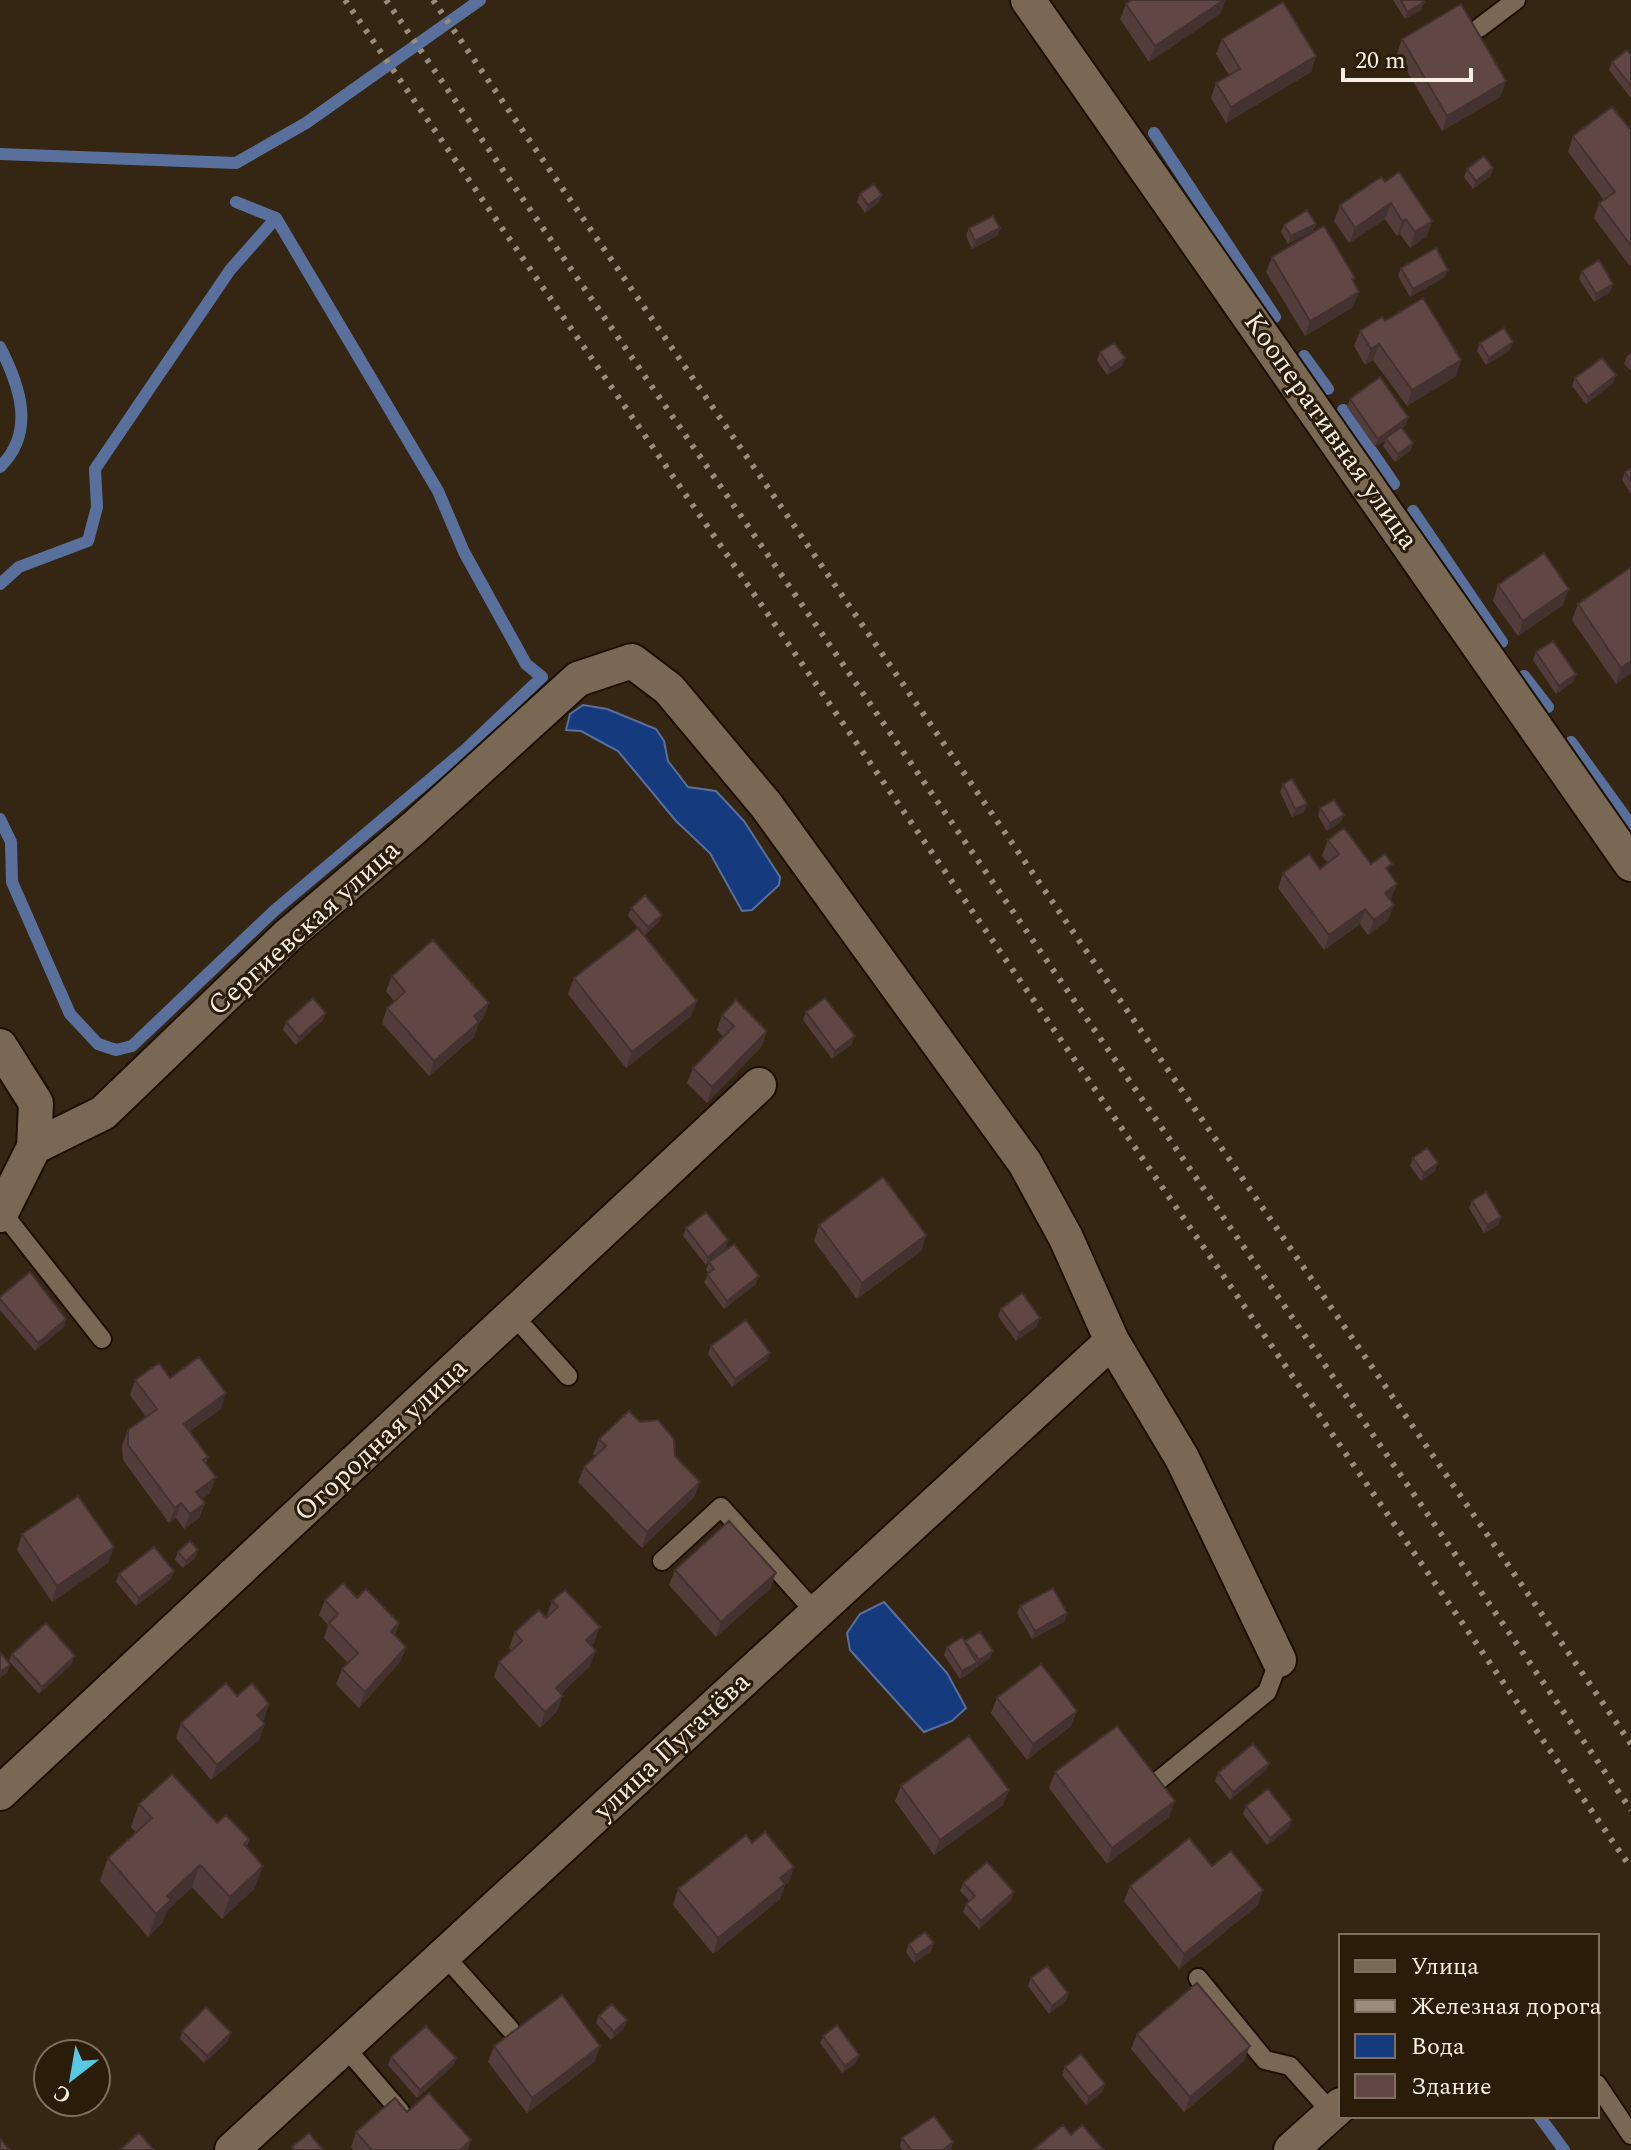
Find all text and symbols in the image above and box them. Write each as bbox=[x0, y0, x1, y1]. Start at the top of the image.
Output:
scale bar bbox=[1343, 32, 1471, 82]
text: 20 m bbox=[1355, 43, 1406, 79]
street label: Кооперативная улица bbox=[1233, 303, 1430, 559]
street label: Сергиевская улица bbox=[198, 829, 410, 1026]
street label: Огородная улица bbox=[284, 1348, 478, 1532]
street label: улица Пугачёва bbox=[583, 1661, 761, 1831]
legend bbox=[1339, 1934, 1599, 2118]
text: Улица bbox=[1411, 1949, 1479, 1985]
text: Железная дорога bbox=[1411, 1989, 1602, 2025]
text: Вода bbox=[1411, 2029, 1465, 2065]
north arrow bbox=[32, 2038, 112, 2118]
text: Здание bbox=[1411, 2069, 1492, 2105]
text: С bbox=[47, 2076, 78, 2112]

